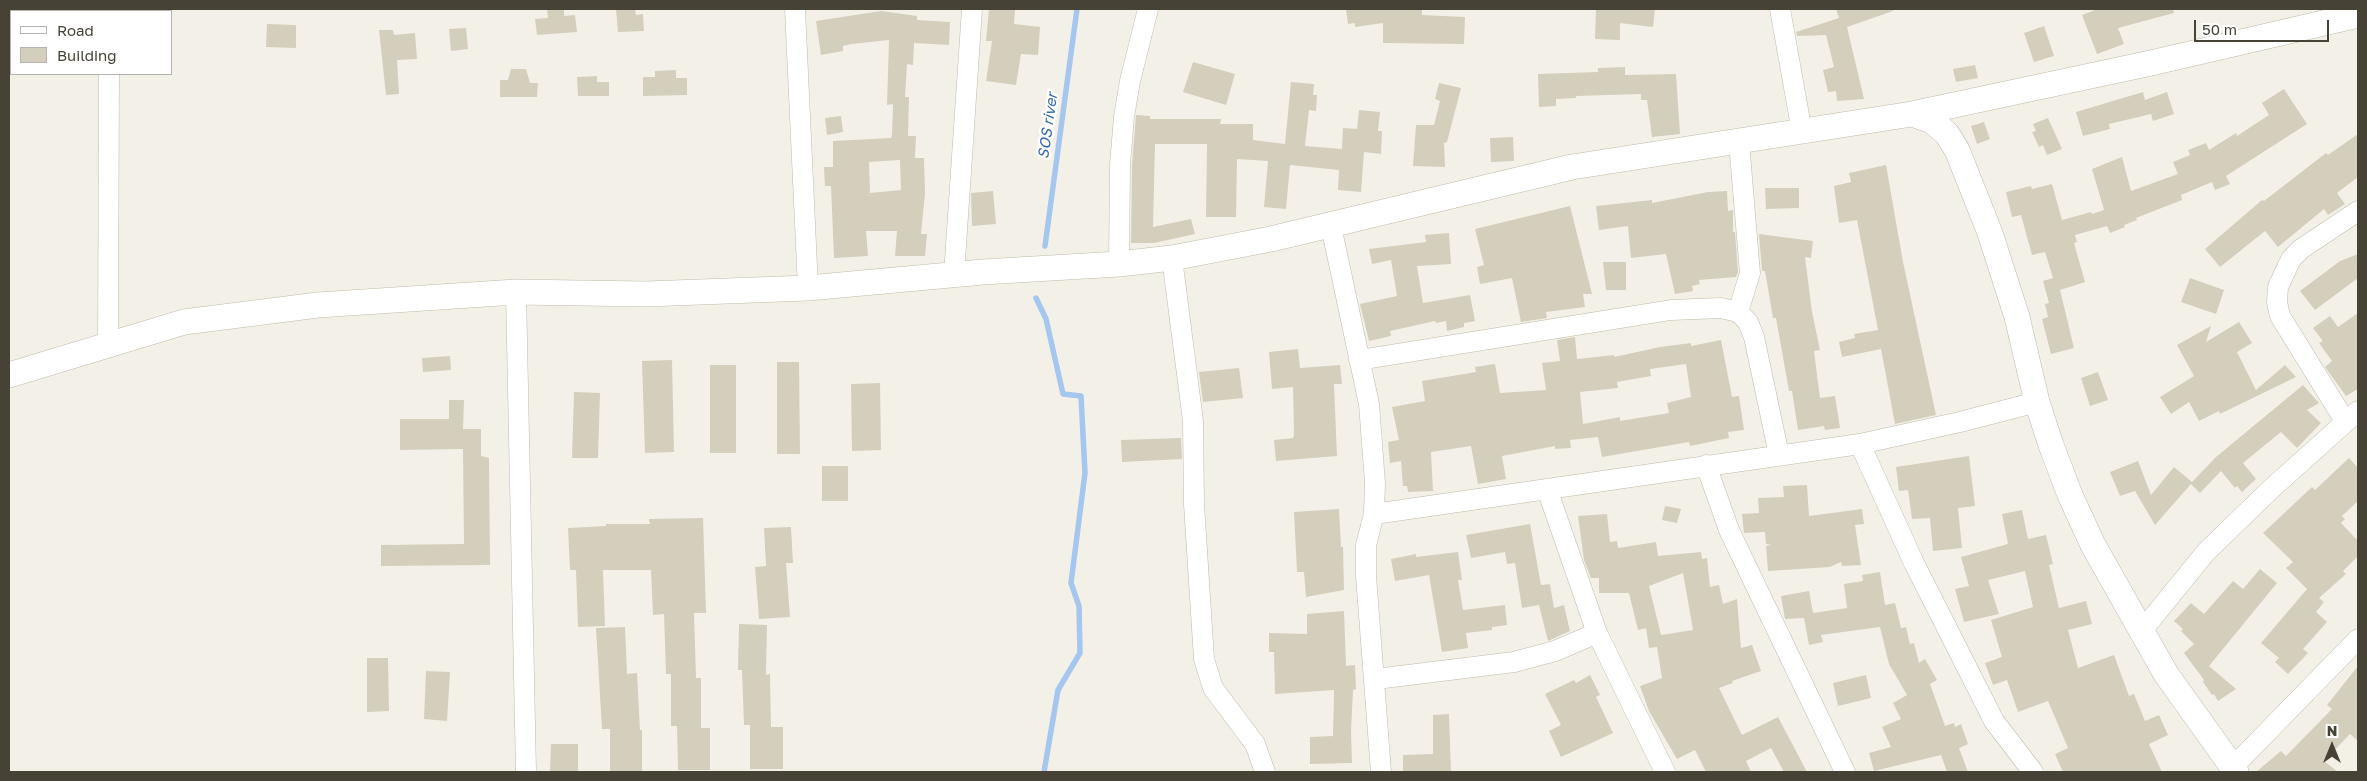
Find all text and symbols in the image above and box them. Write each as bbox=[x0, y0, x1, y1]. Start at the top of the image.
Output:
legend bbox=[10, 10, 172, 75]
scale bar bbox=[2197, 10, 2332, 42]
text: 50 m bbox=[2202, 20, 2237, 38]
text: Road bbox=[57, 21, 94, 39]
text: Building bbox=[57, 46, 117, 64]
water label: SOS river bbox=[1034, 92, 1062, 160]
north arrow bbox=[2307, 721, 2357, 771]
text: N bbox=[2327, 722, 2337, 739]

